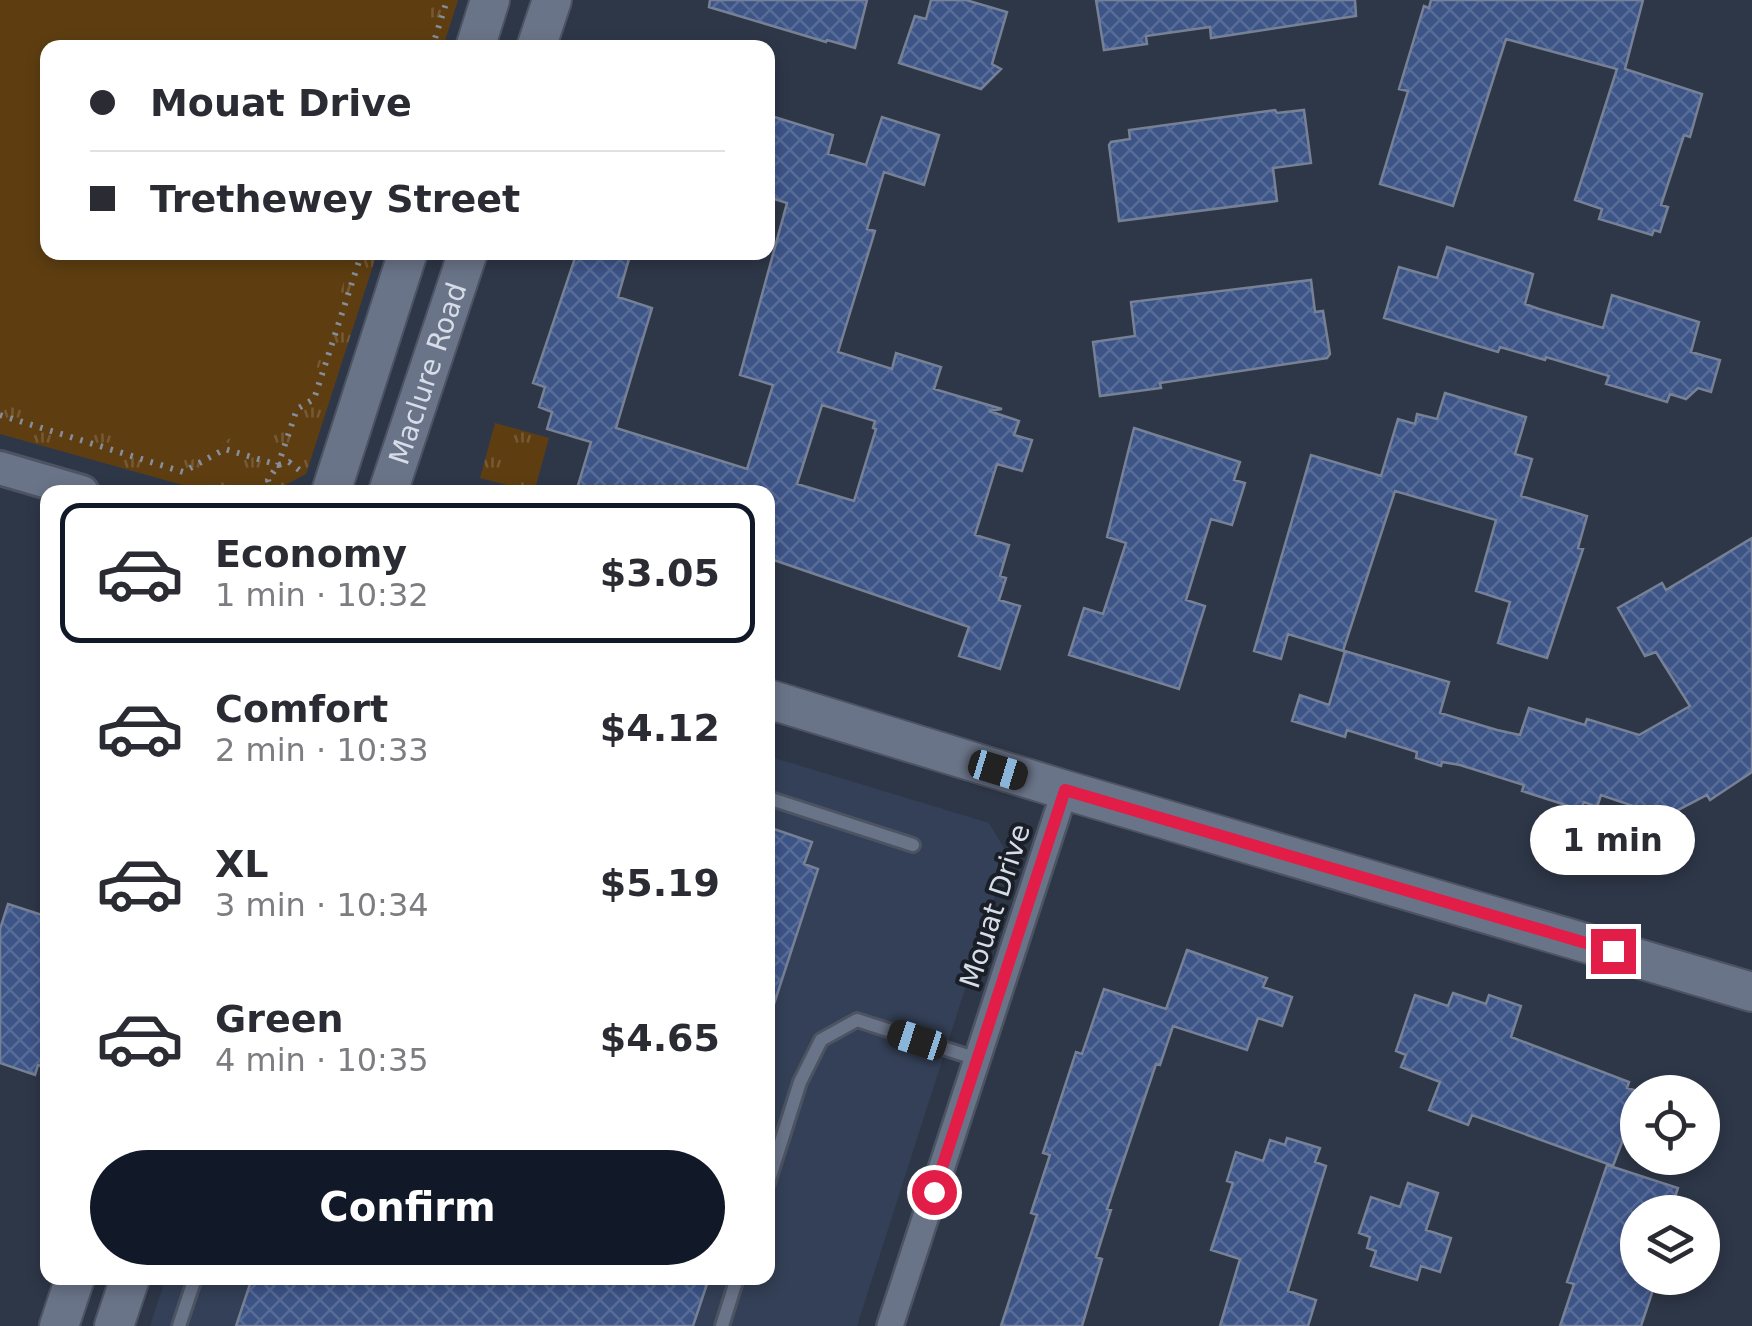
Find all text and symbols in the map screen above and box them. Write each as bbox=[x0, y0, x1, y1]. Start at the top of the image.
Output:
text: Mouat Drive bbox=[150, 81, 412, 125]
text: Trethewey Street bbox=[150, 177, 520, 221]
street label: Maclure Road bbox=[382, 278, 473, 469]
icon: car bbox=[95, 528, 185, 618]
text: Economy bbox=[215, 532, 407, 576]
text: $3.05 bbox=[600, 551, 720, 595]
text: 1 min · 10:32 bbox=[215, 576, 429, 614]
icon: car bbox=[95, 683, 185, 773]
text: Comfort bbox=[215, 687, 388, 731]
text: $4.12 bbox=[600, 706, 720, 750]
text: 2 min · 10:33 bbox=[215, 731, 429, 769]
car bbox=[965, 747, 1031, 793]
callout: 1 min bbox=[1530, 806, 1696, 876]
street label: Mouat Drive bbox=[953, 820, 1037, 992]
text: 1 min bbox=[1562, 821, 1663, 859]
icon: car bbox=[95, 838, 185, 928]
text: XL bbox=[215, 842, 269, 886]
text: $5.19 bbox=[600, 861, 720, 905]
text: 3 min · 10:34 bbox=[215, 886, 429, 924]
route end bbox=[1591, 929, 1636, 974]
icon: car bbox=[95, 993, 185, 1083]
text: Green bbox=[215, 997, 344, 1041]
text: $4.65 bbox=[600, 1016, 720, 1060]
car bbox=[884, 1016, 950, 1064]
text: 4 min · 10:35 bbox=[215, 1041, 429, 1079]
map controls bbox=[1620, 1075, 1720, 1295]
button: locate bbox=[1620, 1075, 1720, 1175]
button: Confirm bbox=[90, 1150, 725, 1265]
route start bbox=[912, 1170, 957, 1215]
button: layers bbox=[1620, 1195, 1720, 1295]

